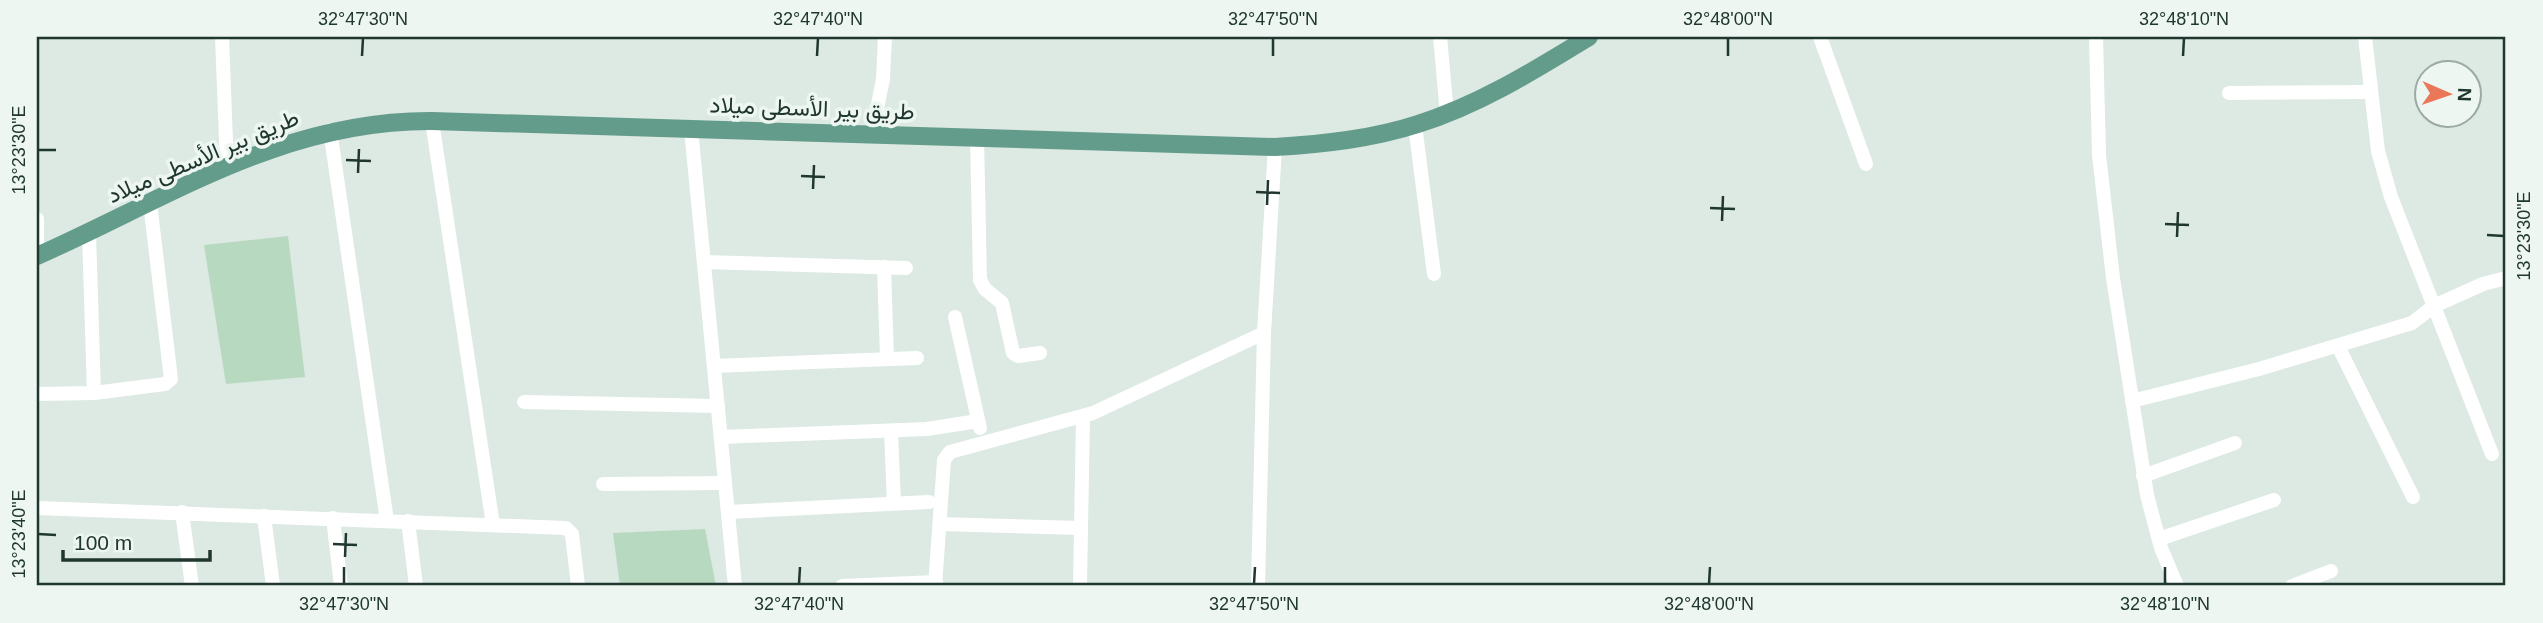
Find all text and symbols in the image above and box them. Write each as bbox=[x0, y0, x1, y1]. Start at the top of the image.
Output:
text: 32°47'30"N bbox=[318, 9, 408, 29]
text: 32°47'40"N bbox=[773, 9, 863, 29]
text: 32°47'50"N bbox=[1228, 9, 1318, 29]
text: 32°48'00"N bbox=[1683, 9, 1773, 29]
text: 32°48'10"N bbox=[2139, 9, 2229, 29]
north arrow bbox=[2414, 60, 2484, 130]
text: N bbox=[2454, 87, 2475, 102]
street label: طريق بير الأسطى ميلاد bbox=[709, 91, 915, 127]
street label: طريق بير الأسطى ميلاد bbox=[103, 104, 303, 210]
text: 13°23'30"E bbox=[9, 105, 29, 195]
text: 13°23'30"E bbox=[2514, 191, 2534, 281]
text: 13°23'40"E bbox=[9, 489, 29, 579]
scale bar bbox=[63, 518, 210, 562]
text: 100 m bbox=[74, 531, 132, 554]
text: 32°47'30"N bbox=[299, 594, 389, 614]
text: 32°47'40"N bbox=[754, 594, 844, 614]
text: 32°47'50"N bbox=[1209, 594, 1299, 614]
text: 32°48'00"N bbox=[1664, 594, 1754, 614]
text: 32°48'10"N bbox=[2120, 594, 2210, 614]

